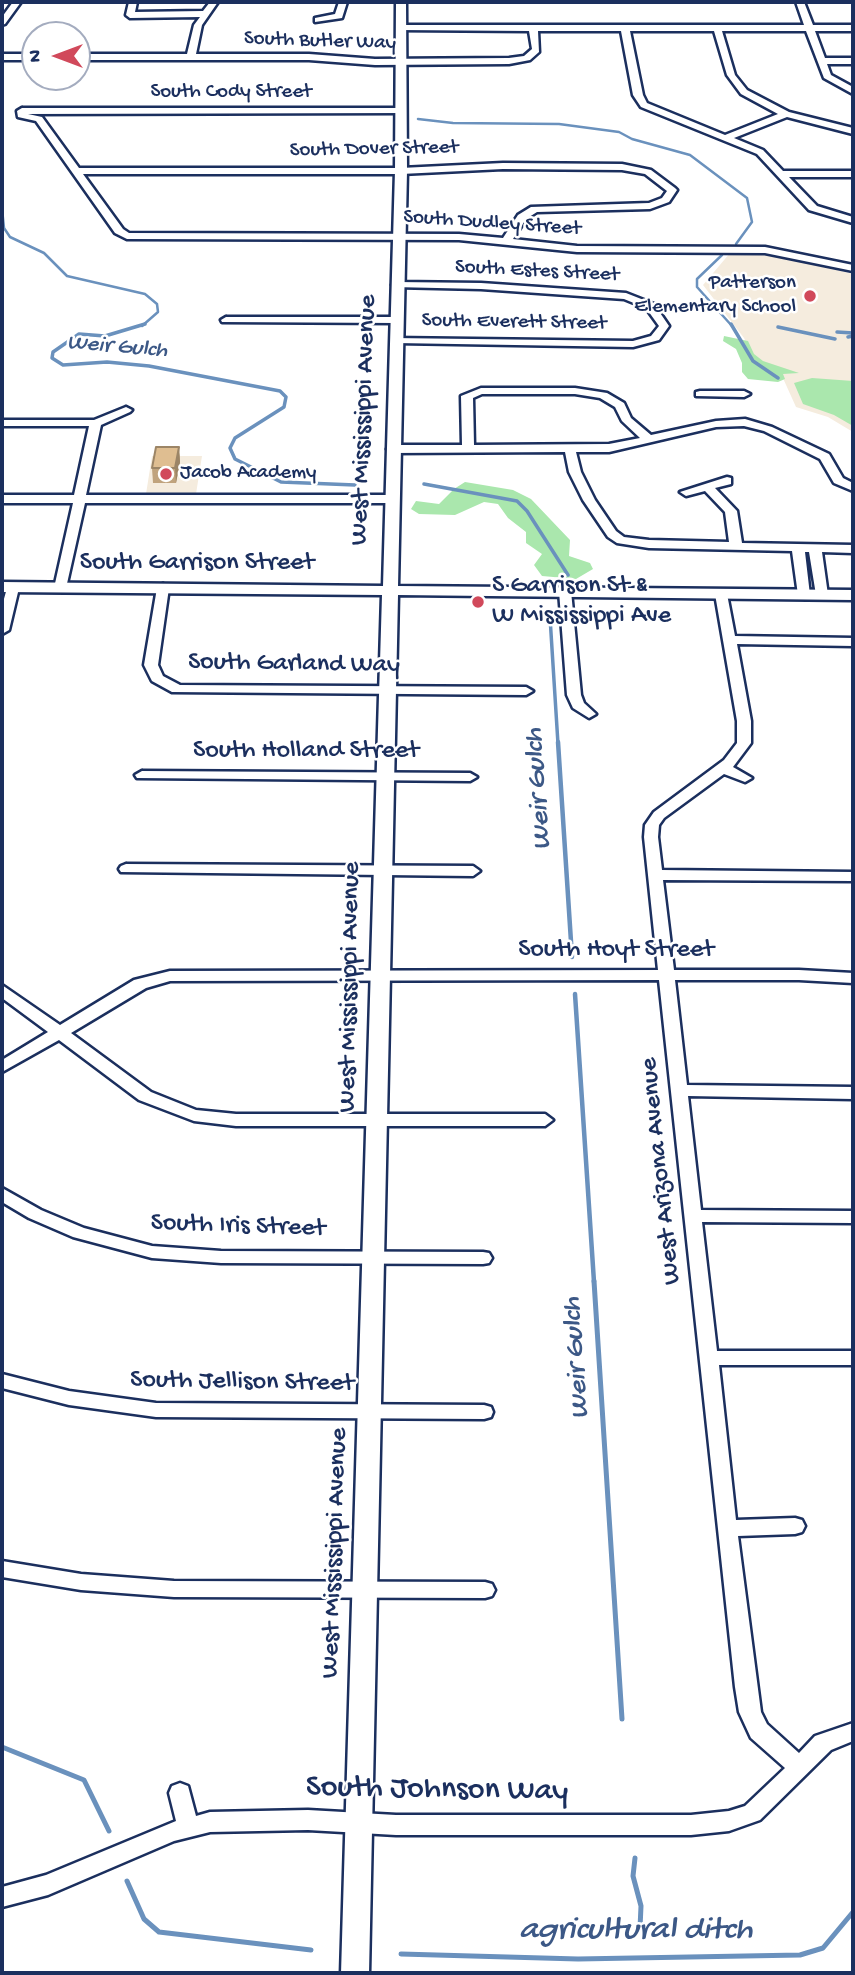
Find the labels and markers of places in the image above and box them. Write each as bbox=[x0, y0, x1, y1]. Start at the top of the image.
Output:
place label: Patterson Elementary School bbox=[634, 271, 796, 321]
marker: Patterson Elementary School bbox=[802, 288, 818, 304]
place label: Jacob Academy bbox=[180, 461, 316, 487]
marker: Jacob Academy bbox=[158, 466, 174, 482]
place label: S Garrison St & W Mississippi Ave bbox=[492, 571, 671, 632]
marker: S Garrison St & W Mississippi Ave bbox=[470, 594, 486, 610]

